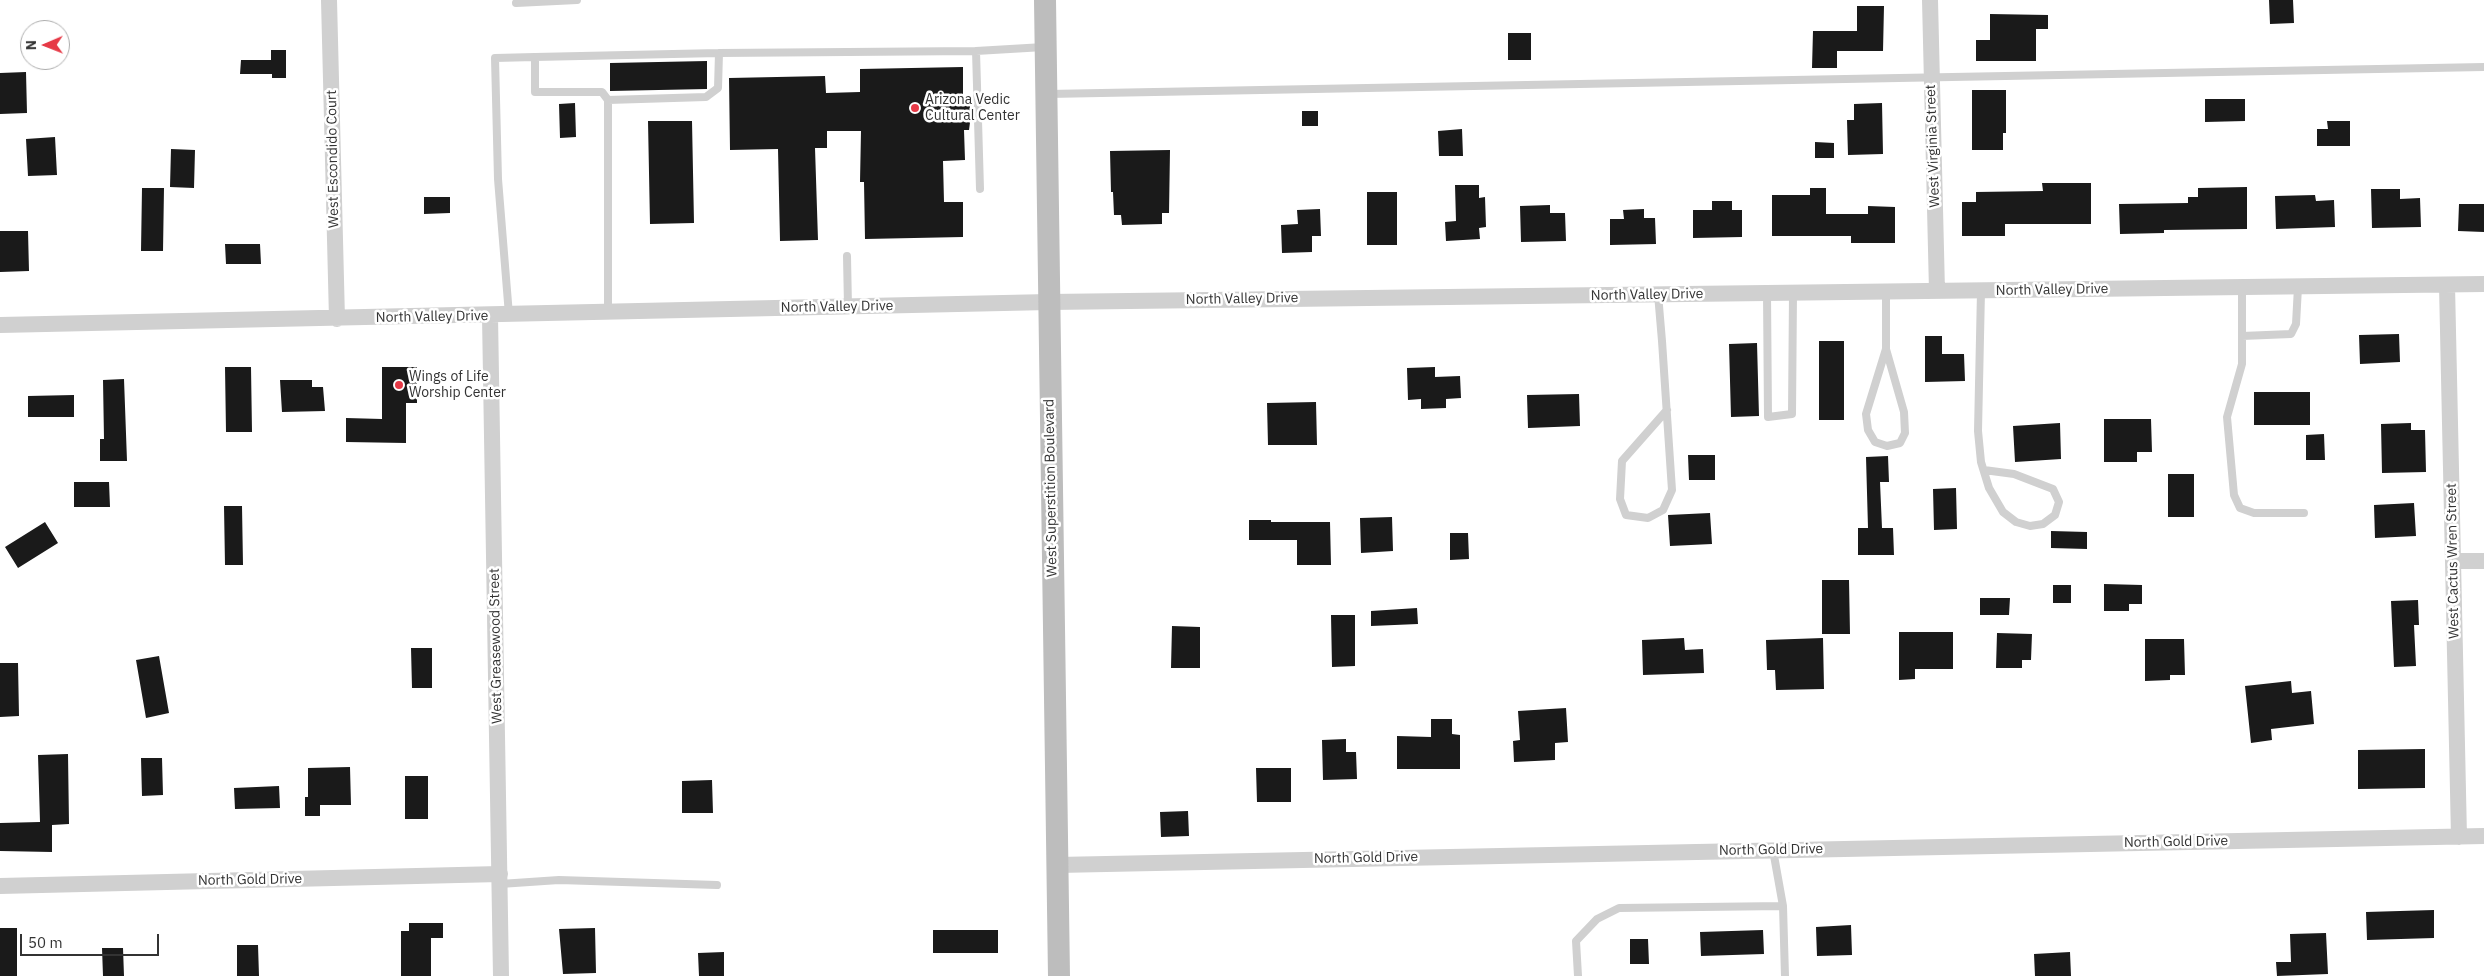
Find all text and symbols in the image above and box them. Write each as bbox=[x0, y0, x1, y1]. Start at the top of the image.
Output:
north arrow bbox=[20, 20, 70, 70]
text: N bbox=[22, 40, 40, 50]
street label: West Virginia Street bbox=[1922, 84, 1944, 208]
street label: West Escondido Court bbox=[323, 90, 343, 228]
place label: Arizona Vedic Cultural Center bbox=[925, 92, 1020, 124]
marker: Arizona Vedic Cultural Center bbox=[909, 102, 921, 114]
street label: North Valley Drive bbox=[1996, 281, 2108, 299]
street label: North Valley Drive bbox=[1591, 286, 1703, 304]
street label: North Valley Drive bbox=[1186, 290, 1298, 308]
street label: North Valley Drive bbox=[781, 298, 893, 316]
street label: North Valley Drive bbox=[376, 308, 488, 326]
place label: Wings of Life Worship Center bbox=[409, 369, 506, 402]
marker: Wings of Life Worship Center bbox=[393, 379, 405, 391]
street label: West Superstition Boulevard bbox=[1041, 399, 1061, 577]
street label: West Cactus Wren Street bbox=[2443, 483, 2463, 639]
street label: West Greasewood Street bbox=[486, 568, 506, 724]
street label: North Gold Drive bbox=[2124, 833, 2228, 851]
street label: North Gold Drive bbox=[1719, 841, 1823, 859]
street label: North Gold Drive bbox=[1314, 849, 1418, 867]
street label: North Gold Drive bbox=[198, 871, 302, 889]
scale bar bbox=[22, 924, 161, 956]
text: 50 m bbox=[28, 933, 63, 952]

